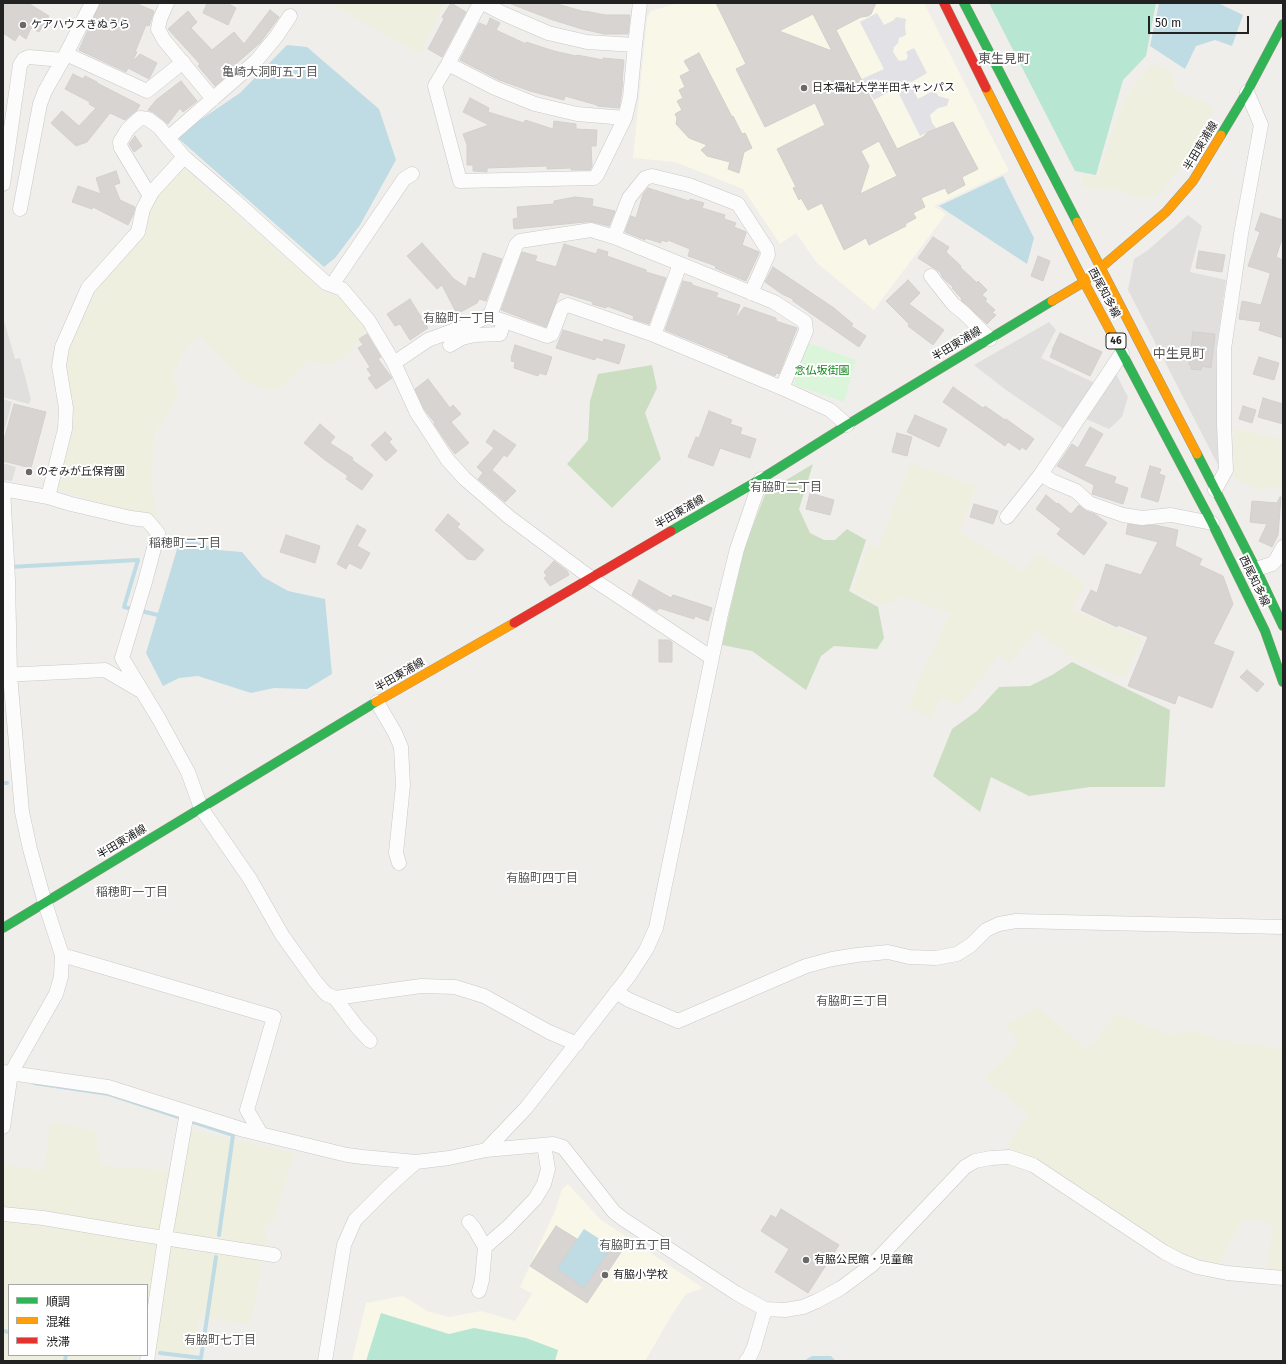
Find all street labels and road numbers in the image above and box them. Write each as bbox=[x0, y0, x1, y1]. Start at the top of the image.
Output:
street label: 半田東浦線 bbox=[1181, 119, 1221, 173]
street label: 西尾知多線 bbox=[1085, 266, 1123, 320]
street label: 半田東浦線 bbox=[930, 324, 984, 364]
road number: 46 bbox=[1106, 333, 1126, 349]
street label: 半田東浦線 bbox=[653, 493, 707, 531]
street label: 西尾知多線 bbox=[1236, 553, 1272, 609]
street label: 半田東浦線 bbox=[373, 656, 427, 694]
street label: 半田東浦線 bbox=[95, 822, 149, 862]

